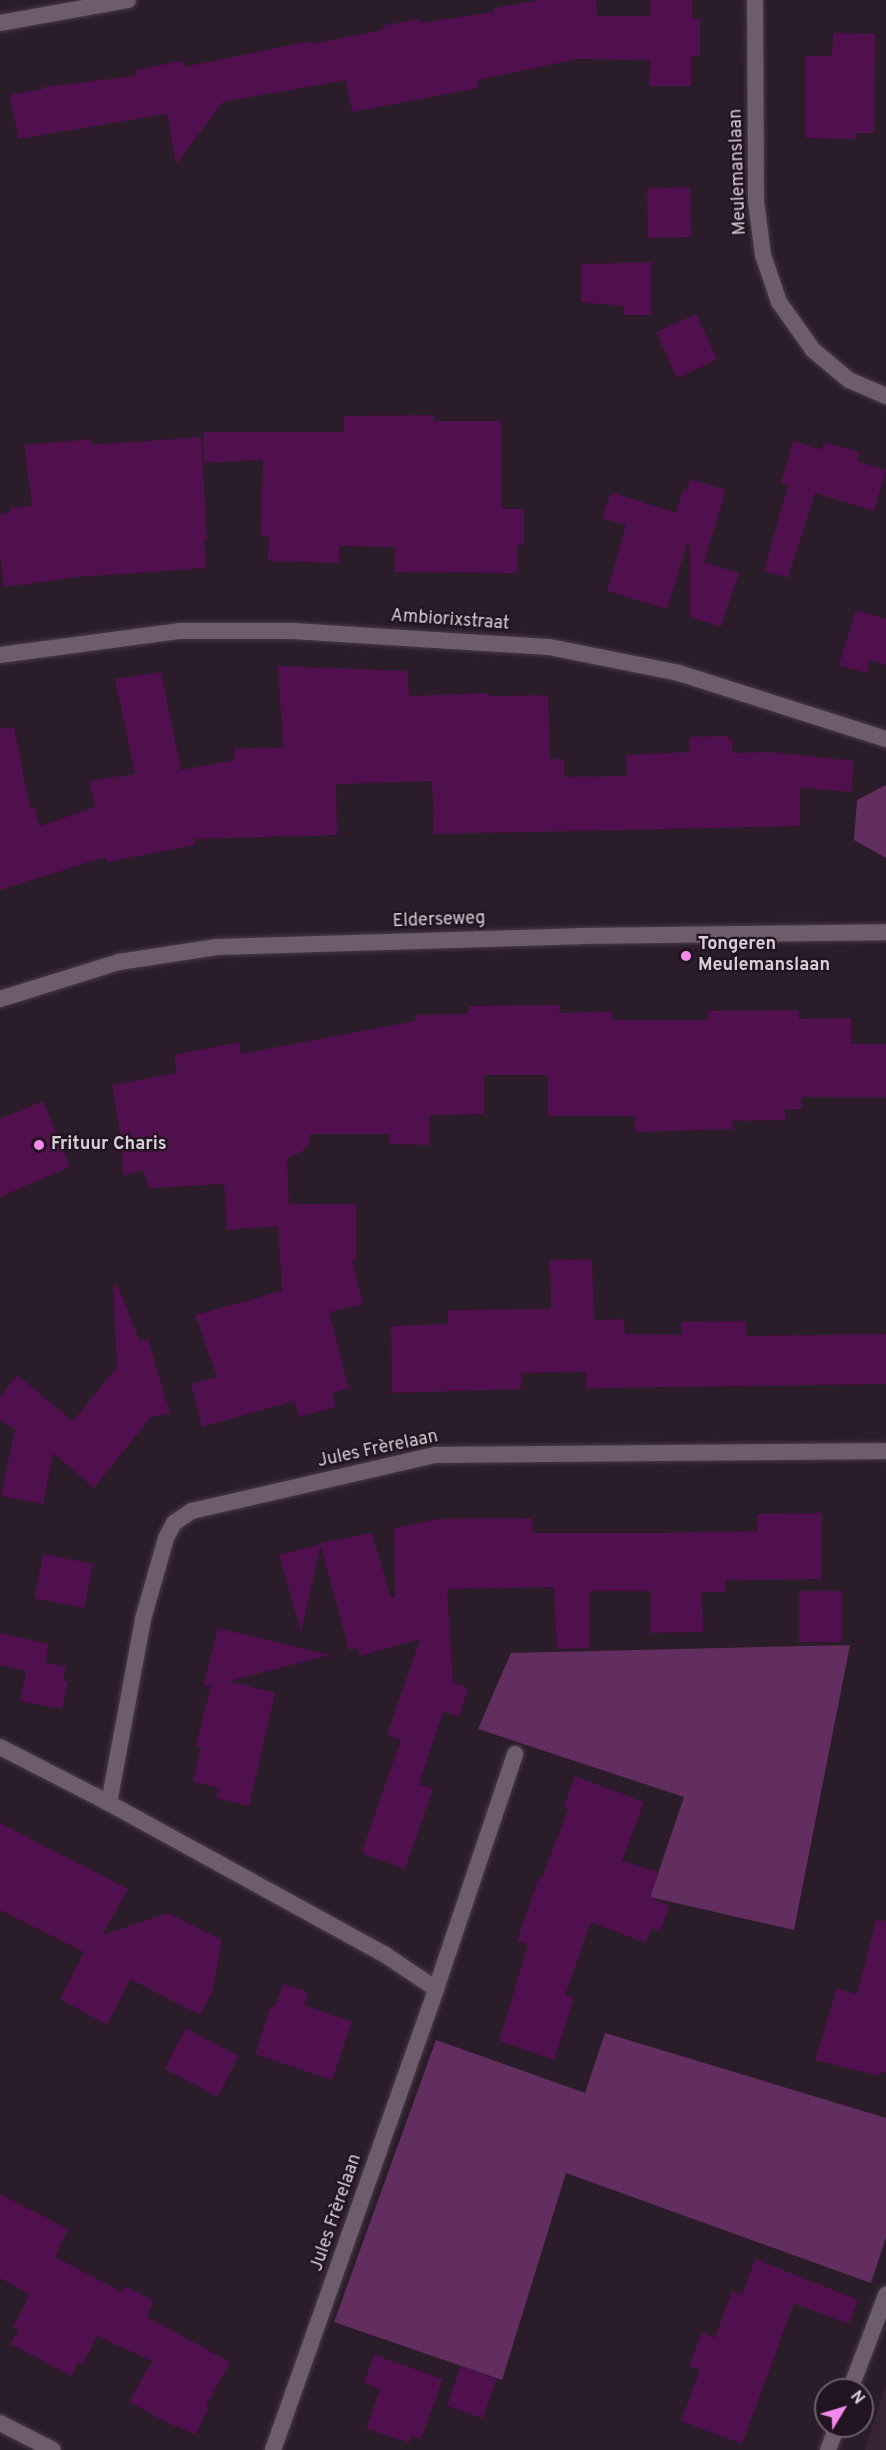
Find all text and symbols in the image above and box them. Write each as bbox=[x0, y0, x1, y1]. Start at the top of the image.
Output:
street label: Meulemanslaan bbox=[726, 108, 752, 236]
street label: Ambiorixstraat bbox=[390, 606, 510, 636]
street label: Elderseweg bbox=[392, 909, 486, 933]
place label: Tongeren Meulemanslaan bbox=[698, 935, 830, 978]
marker: Tongeren Meulemanslaan bbox=[679, 949, 693, 963]
place label: Frituur Charis bbox=[51, 1134, 167, 1156]
marker: Frituur Charis bbox=[32, 1138, 46, 1152]
street label: Jules Frèrelaan bbox=[316, 1427, 440, 1473]
street label: Jules Frèrelaan bbox=[307, 2151, 367, 2275]
north arrow bbox=[814, 2378, 874, 2438]
text: N bbox=[845, 2387, 868, 2409]

